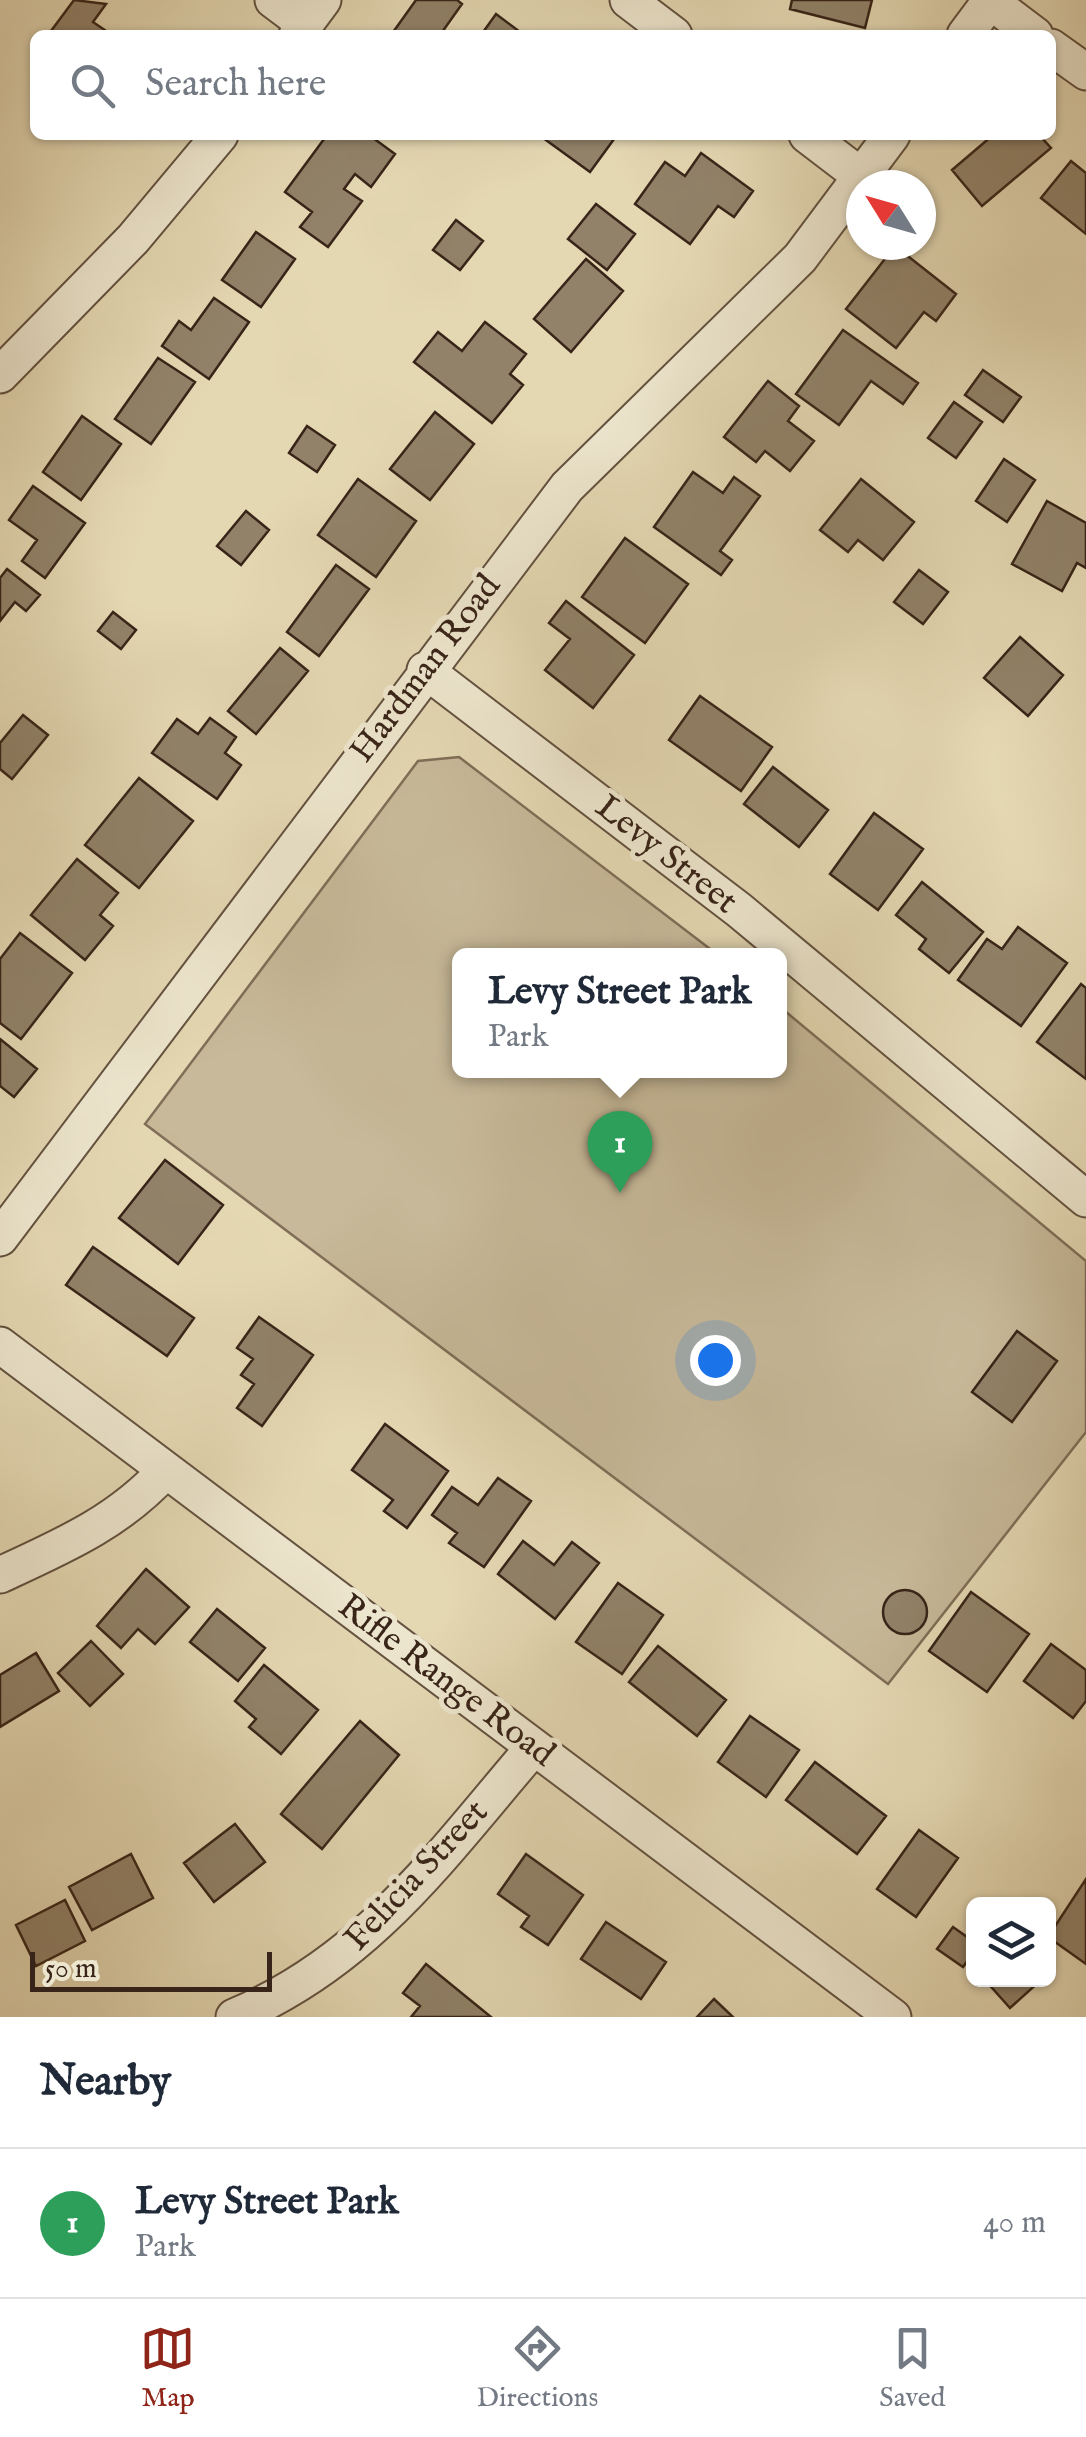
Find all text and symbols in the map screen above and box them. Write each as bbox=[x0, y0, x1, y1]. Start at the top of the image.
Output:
search box bbox=[30, 30, 1056, 140]
icon: search bbox=[65, 58, 120, 113]
text: Search here bbox=[145, 61, 326, 109]
north arrow bbox=[846, 170, 936, 260]
street label: Hardman Road bbox=[341, 566, 512, 772]
street label: Levy Street bbox=[586, 785, 746, 925]
popup bbox=[452, 948, 787, 1078]
text: Levy Street Park bbox=[488, 969, 751, 1017]
text: Park bbox=[488, 1017, 549, 1058]
pin: 1 bbox=[588, 1110, 652, 1193]
your location bbox=[690, 1335, 741, 1386]
street label: Rifle Range Road bbox=[328, 1585, 564, 1778]
street label: Felicia Street bbox=[335, 1791, 499, 1961]
map controls bbox=[966, 1897, 1056, 1987]
button: layers bbox=[966, 1897, 1056, 1987]
scale bar bbox=[30, 1947, 272, 1992]
text: 50 m bbox=[45, 1952, 97, 1987]
text: Nearby bbox=[40, 2056, 171, 2109]
text: Levy Street Park bbox=[135, 2179, 399, 2227]
text: 1 bbox=[67, 2203, 78, 2244]
text: 40 m bbox=[983, 2203, 1046, 2244]
text: Park bbox=[135, 2227, 196, 2268]
tab: Map bbox=[140, 2321, 195, 2416]
tab: Directions bbox=[476, 2321, 598, 2416]
tab: Saved bbox=[879, 2321, 946, 2416]

